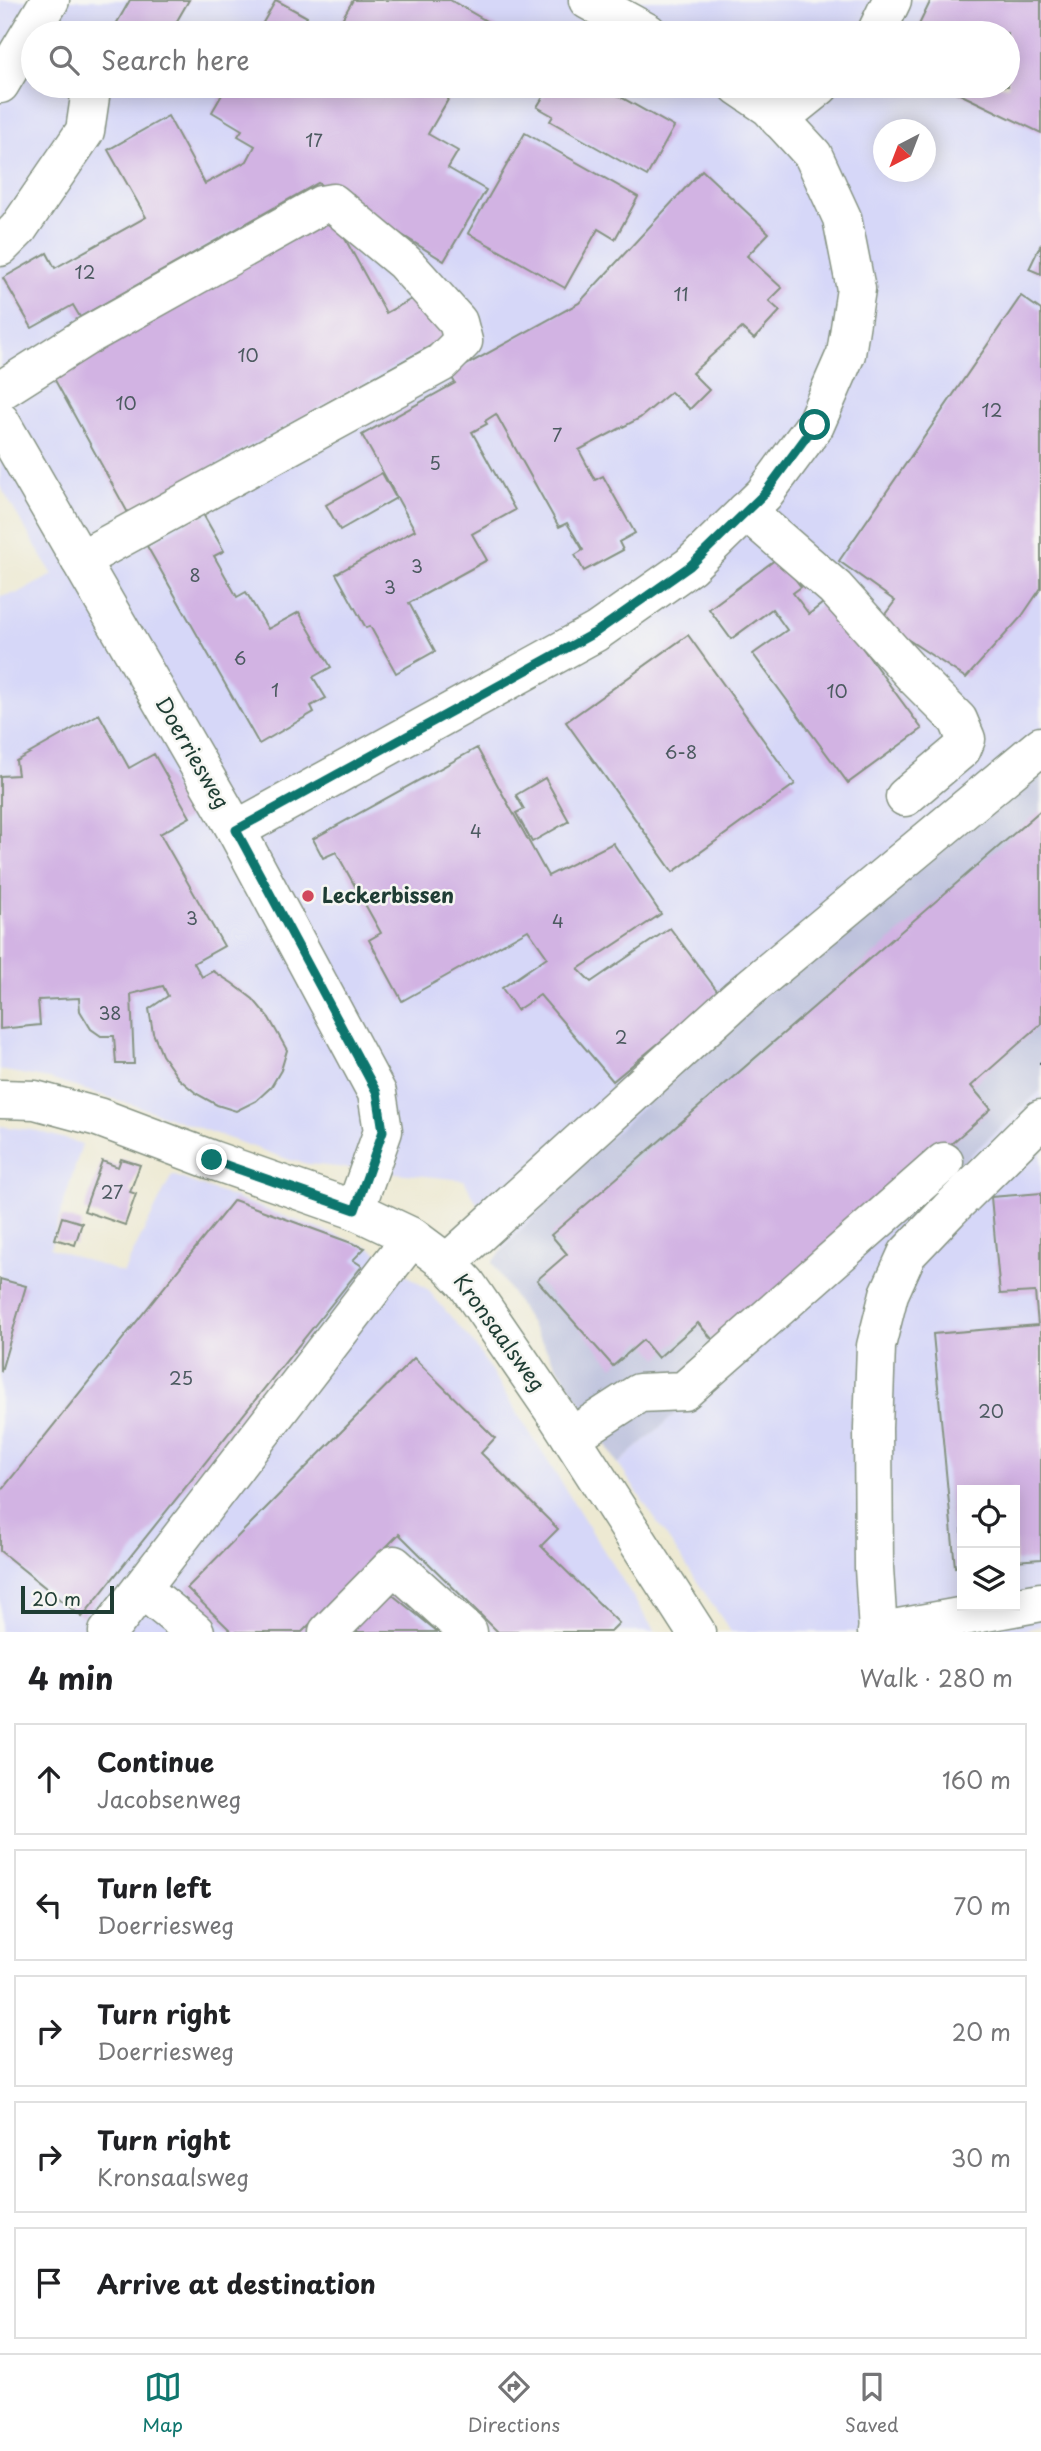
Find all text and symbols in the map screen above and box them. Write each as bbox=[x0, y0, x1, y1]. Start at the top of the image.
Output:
search box bbox=[21, 21, 1020, 98]
text: Search here bbox=[101, 40, 250, 79]
icon: search bbox=[45, 41, 83, 79]
north arrow bbox=[873, 119, 936, 182]
house number: 17 bbox=[305, 126, 323, 153]
house number: 12 bbox=[75, 258, 95, 285]
house number: 11 bbox=[673, 280, 689, 307]
house number: 10 bbox=[237, 341, 259, 368]
house number: 10 bbox=[115, 389, 137, 416]
house number: 12 bbox=[982, 396, 1002, 423]
route start bbox=[799, 409, 830, 440]
house number: 7 bbox=[552, 421, 562, 448]
house number: 5 bbox=[429, 449, 441, 476]
house number: 3 bbox=[411, 552, 423, 579]
house number: 8 bbox=[189, 561, 201, 588]
house number: 3 bbox=[384, 573, 396, 600]
house number: 6 bbox=[234, 644, 246, 671]
house number: 1 bbox=[271, 676, 279, 703]
house number: 10 bbox=[826, 677, 848, 704]
street label: Doerriesweg bbox=[149, 690, 239, 814]
house number: 6-8 bbox=[665, 738, 697, 765]
house number: 4 bbox=[470, 817, 482, 844]
place label: Leckerbissen bbox=[322, 878, 454, 910]
marker: Leckerbissen bbox=[300, 888, 316, 904]
house number: 3 bbox=[186, 904, 198, 931]
house number: 4 bbox=[552, 907, 564, 934]
house number: 38 bbox=[98, 999, 122, 1026]
house number: 2 bbox=[615, 1023, 627, 1050]
route end bbox=[196, 1144, 227, 1175]
house number: 27 bbox=[101, 1178, 123, 1205]
street label: Kronsaalsweg bbox=[447, 1266, 554, 1397]
house number: 25 bbox=[169, 1364, 193, 1391]
house number: 20 bbox=[978, 1397, 1004, 1424]
map controls bbox=[957, 1485, 1020, 1611]
button: locate bbox=[957, 1485, 1020, 1548]
button: layers bbox=[957, 1548, 1020, 1611]
scale bar bbox=[21, 1583, 114, 1615]
text: 20 m bbox=[32, 1584, 81, 1612]
text: 4 min bbox=[28, 1655, 114, 1700]
text: Walk · 280 m bbox=[860, 1660, 1013, 1695]
text: Continue bbox=[97, 1742, 214, 1781]
icon: ahead bbox=[30, 1760, 68, 1798]
text: 160 m bbox=[942, 1762, 1011, 1797]
text: Jacobsenweg bbox=[97, 1781, 242, 1816]
text: Turn left bbox=[97, 1868, 212, 1907]
icon: left bbox=[30, 1886, 68, 1924]
text: 70 m bbox=[953, 1888, 1011, 1923]
text: Doerriesweg bbox=[97, 1907, 234, 1942]
text: Turn right bbox=[97, 1994, 231, 2033]
icon: right bbox=[30, 2012, 68, 2050]
text: 20 m bbox=[952, 2014, 1011, 2049]
text: Doerriesweg bbox=[97, 2033, 234, 2068]
text: Turn right bbox=[97, 2120, 231, 2159]
icon: right bbox=[30, 2138, 68, 2176]
text: 30 m bbox=[950, 2140, 1011, 2175]
text: Kronsaalsweg bbox=[97, 2159, 249, 2194]
icon: arrive bbox=[30, 2264, 68, 2302]
text: Arrive at destination bbox=[97, 2264, 376, 2303]
tab: Map bbox=[142, 2368, 183, 2438]
tab: Directions bbox=[468, 2368, 560, 2438]
tab: Saved bbox=[845, 2368, 899, 2438]

